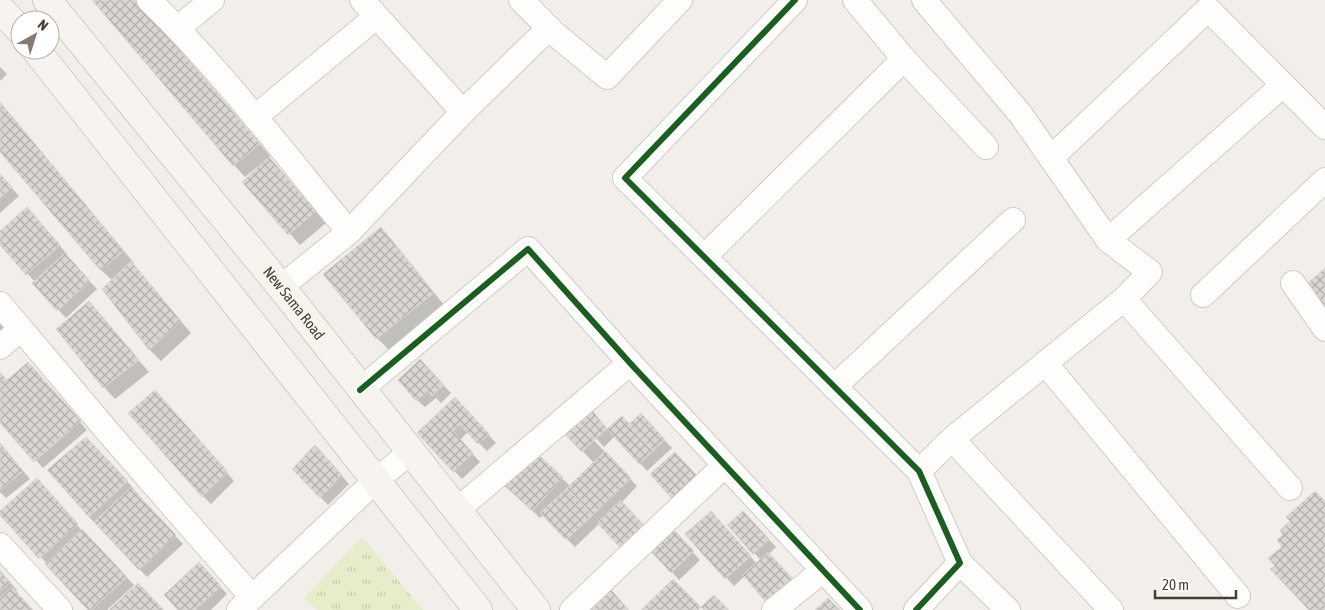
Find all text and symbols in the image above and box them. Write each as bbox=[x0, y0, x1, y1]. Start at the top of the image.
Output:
north arrow bbox=[10, 10, 60, 60]
text: N bbox=[35, 16, 51, 34]
street label: New Sama Road bbox=[260, 263, 328, 343]
scale bar bbox=[1155, 568, 1236, 600]
text: 20 m bbox=[1162, 576, 1189, 593]

